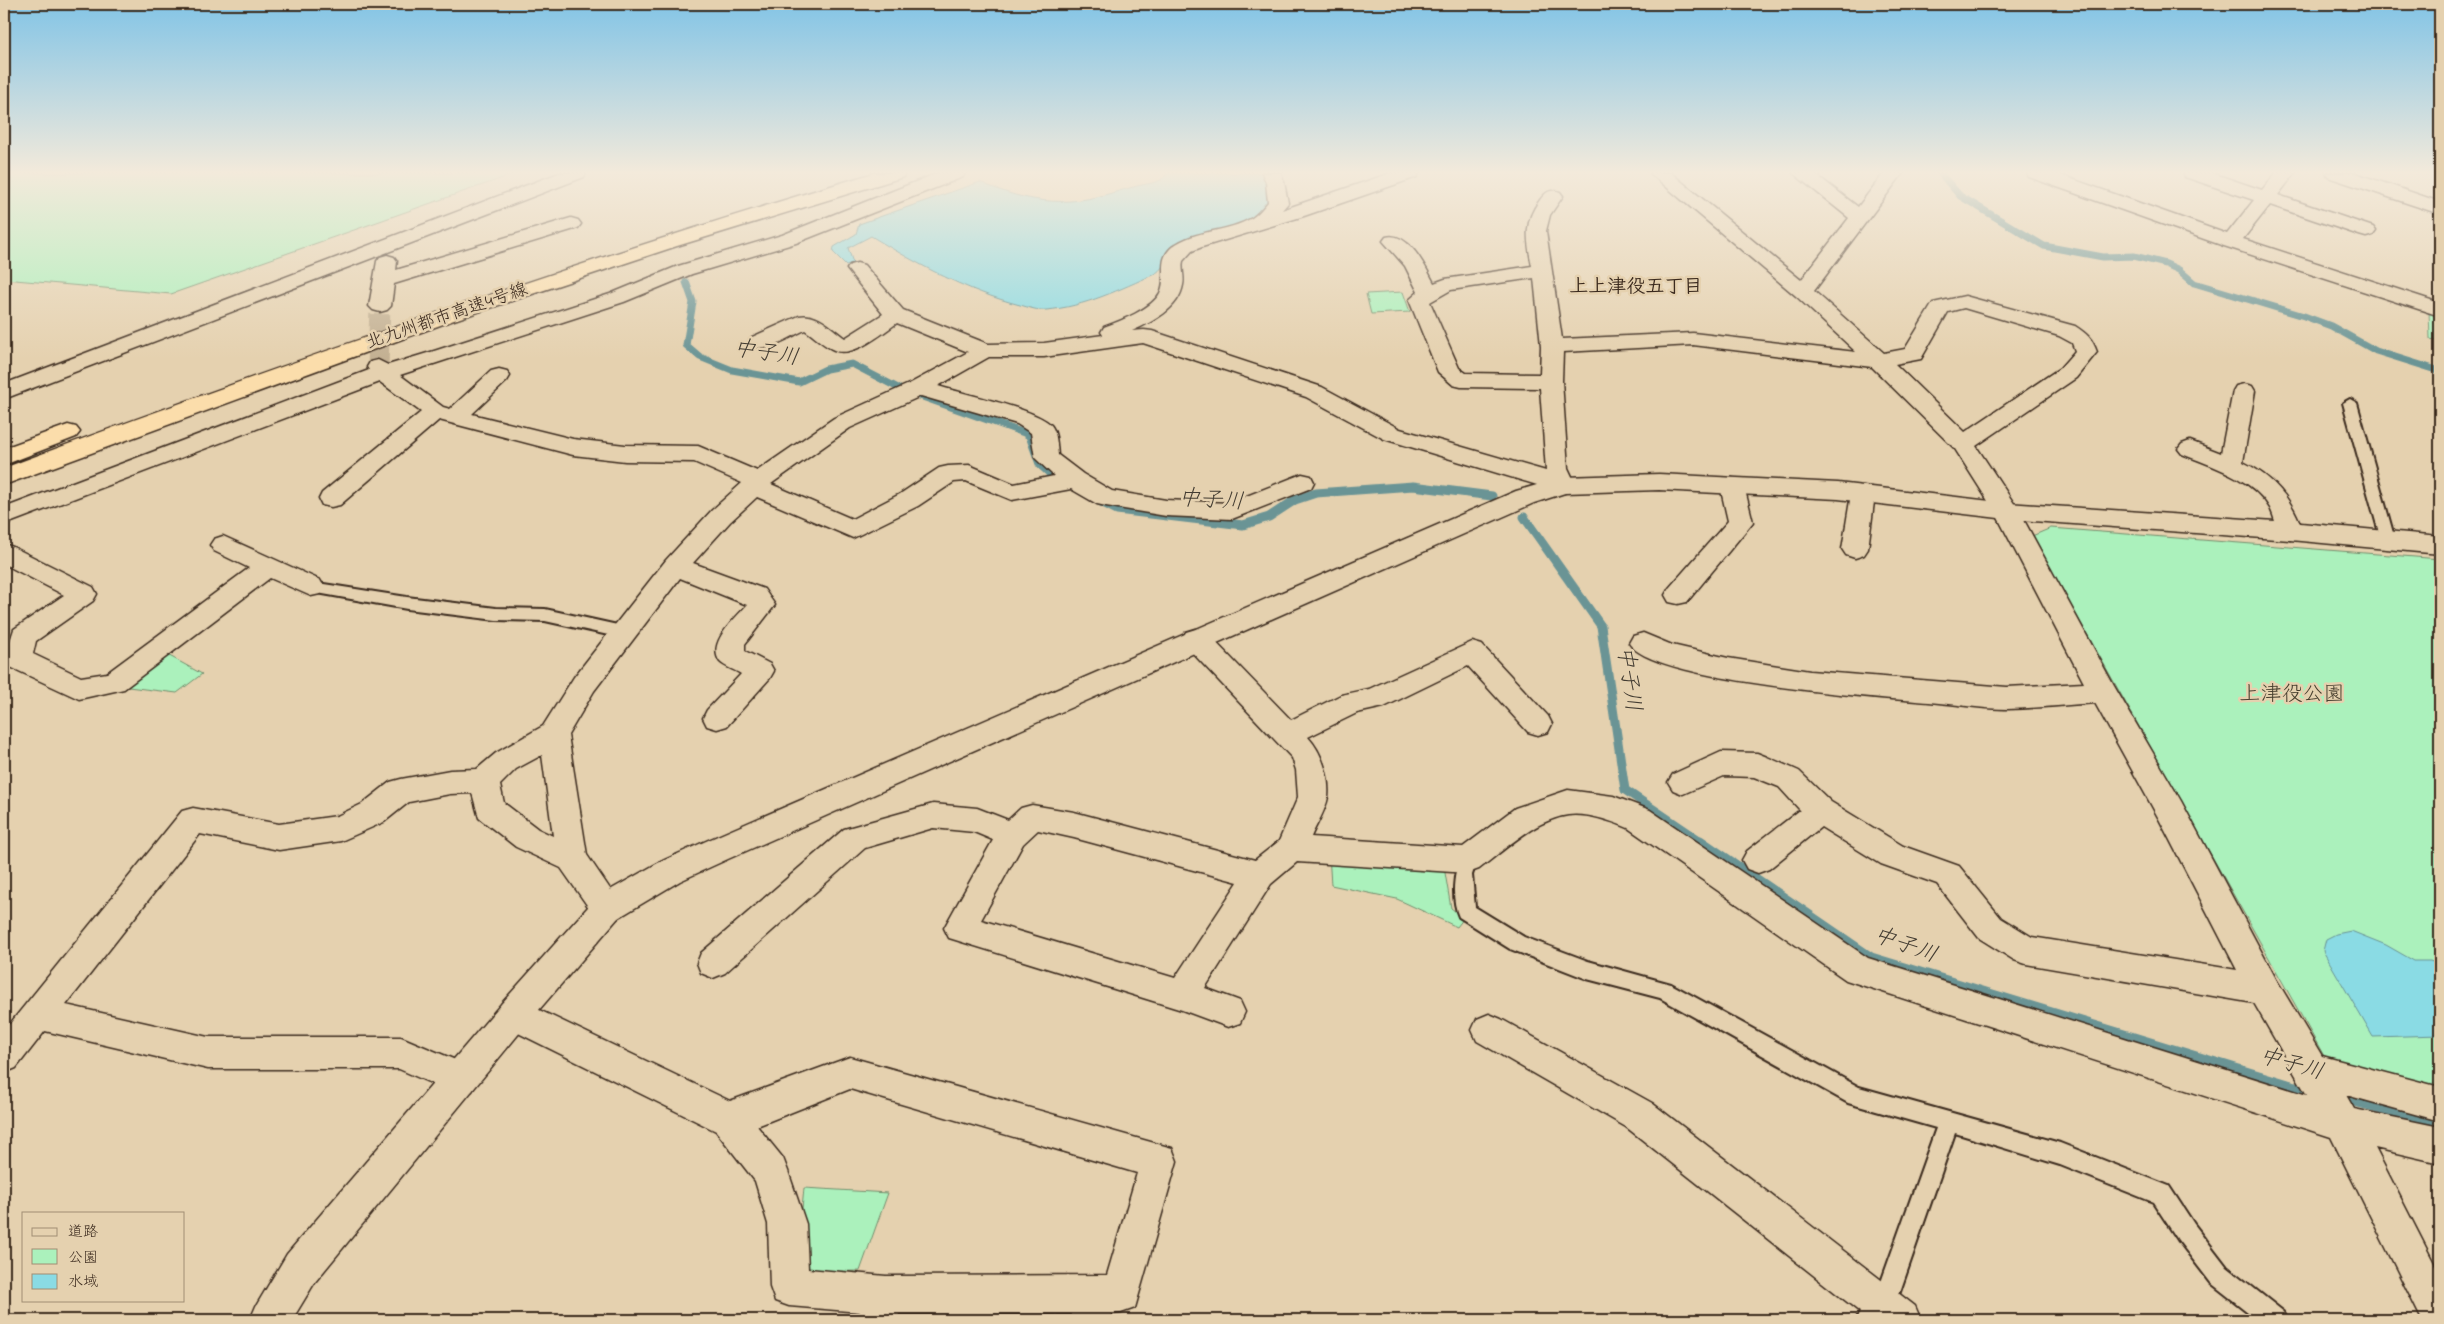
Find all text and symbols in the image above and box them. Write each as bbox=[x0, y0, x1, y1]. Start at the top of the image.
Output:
district label: 上上津役五丁目 bbox=[1569, 274, 1703, 301]
street label: 北九州都市高速4号線 bbox=[363, 277, 531, 357]
water label: 中子川 bbox=[731, 333, 801, 375]
water label: 中子川 bbox=[1177, 483, 1245, 519]
water label: 中子川 bbox=[1608, 644, 1648, 714]
park label: 上津役公園 bbox=[2240, 680, 2345, 710]
water label: 中子川 bbox=[1869, 920, 1941, 972]
water label: 中子川 bbox=[2255, 1041, 2327, 1089]
legend bbox=[22, 1212, 185, 1302]
text: 道路 bbox=[68, 1221, 98, 1243]
text: 公園 bbox=[68, 1247, 98, 1269]
text: 水域 bbox=[68, 1271, 98, 1293]

